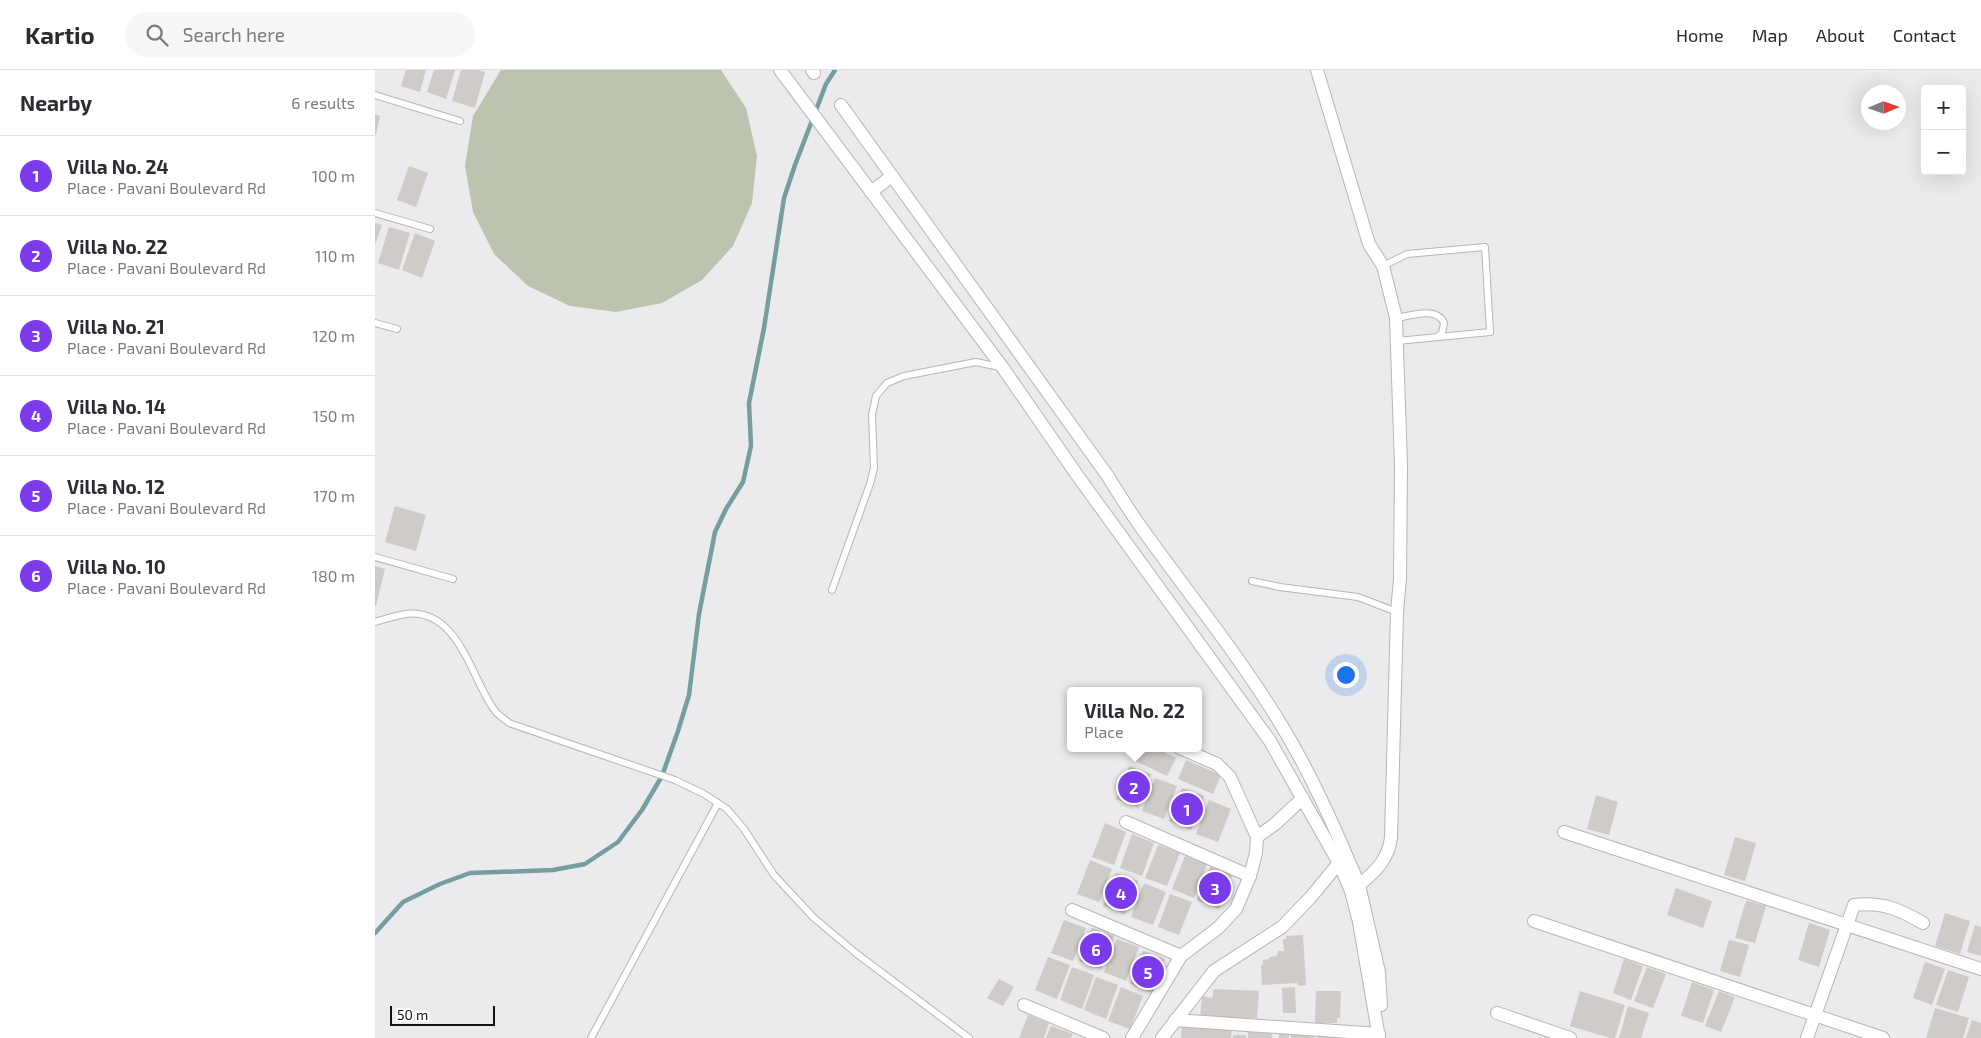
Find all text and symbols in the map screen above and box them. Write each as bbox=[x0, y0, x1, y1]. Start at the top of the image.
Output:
search box bbox=[125, 12, 475, 57]
text: Kartio bbox=[25, 20, 95, 49]
icon: search bbox=[143, 21, 171, 49]
text: Search here bbox=[183, 23, 285, 46]
text: Home bbox=[1676, 24, 1724, 46]
text: Map bbox=[1752, 24, 1788, 46]
text: About bbox=[1816, 24, 1865, 46]
text: Contact bbox=[1893, 24, 1956, 46]
north arrow bbox=[1861, 85, 1906, 130]
map controls bbox=[1921, 85, 1966, 175]
button: + bbox=[1921, 85, 1966, 130]
text: Nearby bbox=[20, 90, 92, 115]
text: 6 results bbox=[291, 93, 355, 112]
button: − bbox=[1921, 130, 1966, 175]
text: Villa No. 24 bbox=[67, 155, 169, 178]
text: 1 bbox=[33, 166, 39, 185]
text: 100 m bbox=[312, 166, 355, 185]
text: Place · Pavani Boulevard Rd bbox=[67, 178, 266, 197]
text: Villa No. 22 bbox=[67, 235, 168, 258]
text: 2 bbox=[31, 246, 41, 265]
text: 110 m bbox=[315, 246, 355, 265]
text: Place · Pavani Boulevard Rd bbox=[67, 258, 266, 277]
text: Villa No. 21 bbox=[67, 315, 165, 338]
text: 3 bbox=[31, 326, 41, 345]
text: 120 m bbox=[312, 326, 355, 345]
text: Place · Pavani Boulevard Rd bbox=[67, 338, 266, 357]
text: Villa No. 14 bbox=[67, 395, 166, 418]
text: 4 bbox=[31, 406, 41, 425]
text: 150 m bbox=[313, 406, 355, 425]
text: Place · Pavani Boulevard Rd bbox=[67, 418, 266, 437]
text: Villa No. 12 bbox=[67, 475, 165, 498]
text: 5 bbox=[32, 486, 40, 505]
text: 170 m bbox=[313, 486, 355, 505]
text: Place · Pavani Boulevard Rd bbox=[67, 498, 266, 517]
text: Villa No. 10 bbox=[67, 555, 166, 578]
text: 6 bbox=[31, 566, 41, 585]
text: 180 m bbox=[312, 566, 355, 585]
text: Place · Pavani Boulevard Rd bbox=[67, 578, 266, 597]
your location bbox=[1333, 662, 1359, 688]
popup bbox=[1067, 687, 1202, 752]
text: Villa No. 22 bbox=[1084, 699, 1185, 722]
text: Place bbox=[1084, 722, 1123, 741]
pin: 2 bbox=[1118, 768, 1150, 806]
pin: 1 bbox=[1171, 790, 1203, 828]
pin: 3 bbox=[1199, 869, 1231, 907]
pin: 4 bbox=[1105, 874, 1137, 912]
pin: 6 bbox=[1080, 930, 1112, 968]
pin: 5 bbox=[1132, 953, 1164, 991]
scale bar bbox=[390, 1003, 495, 1026]
text: 50 m bbox=[397, 1006, 428, 1023]

